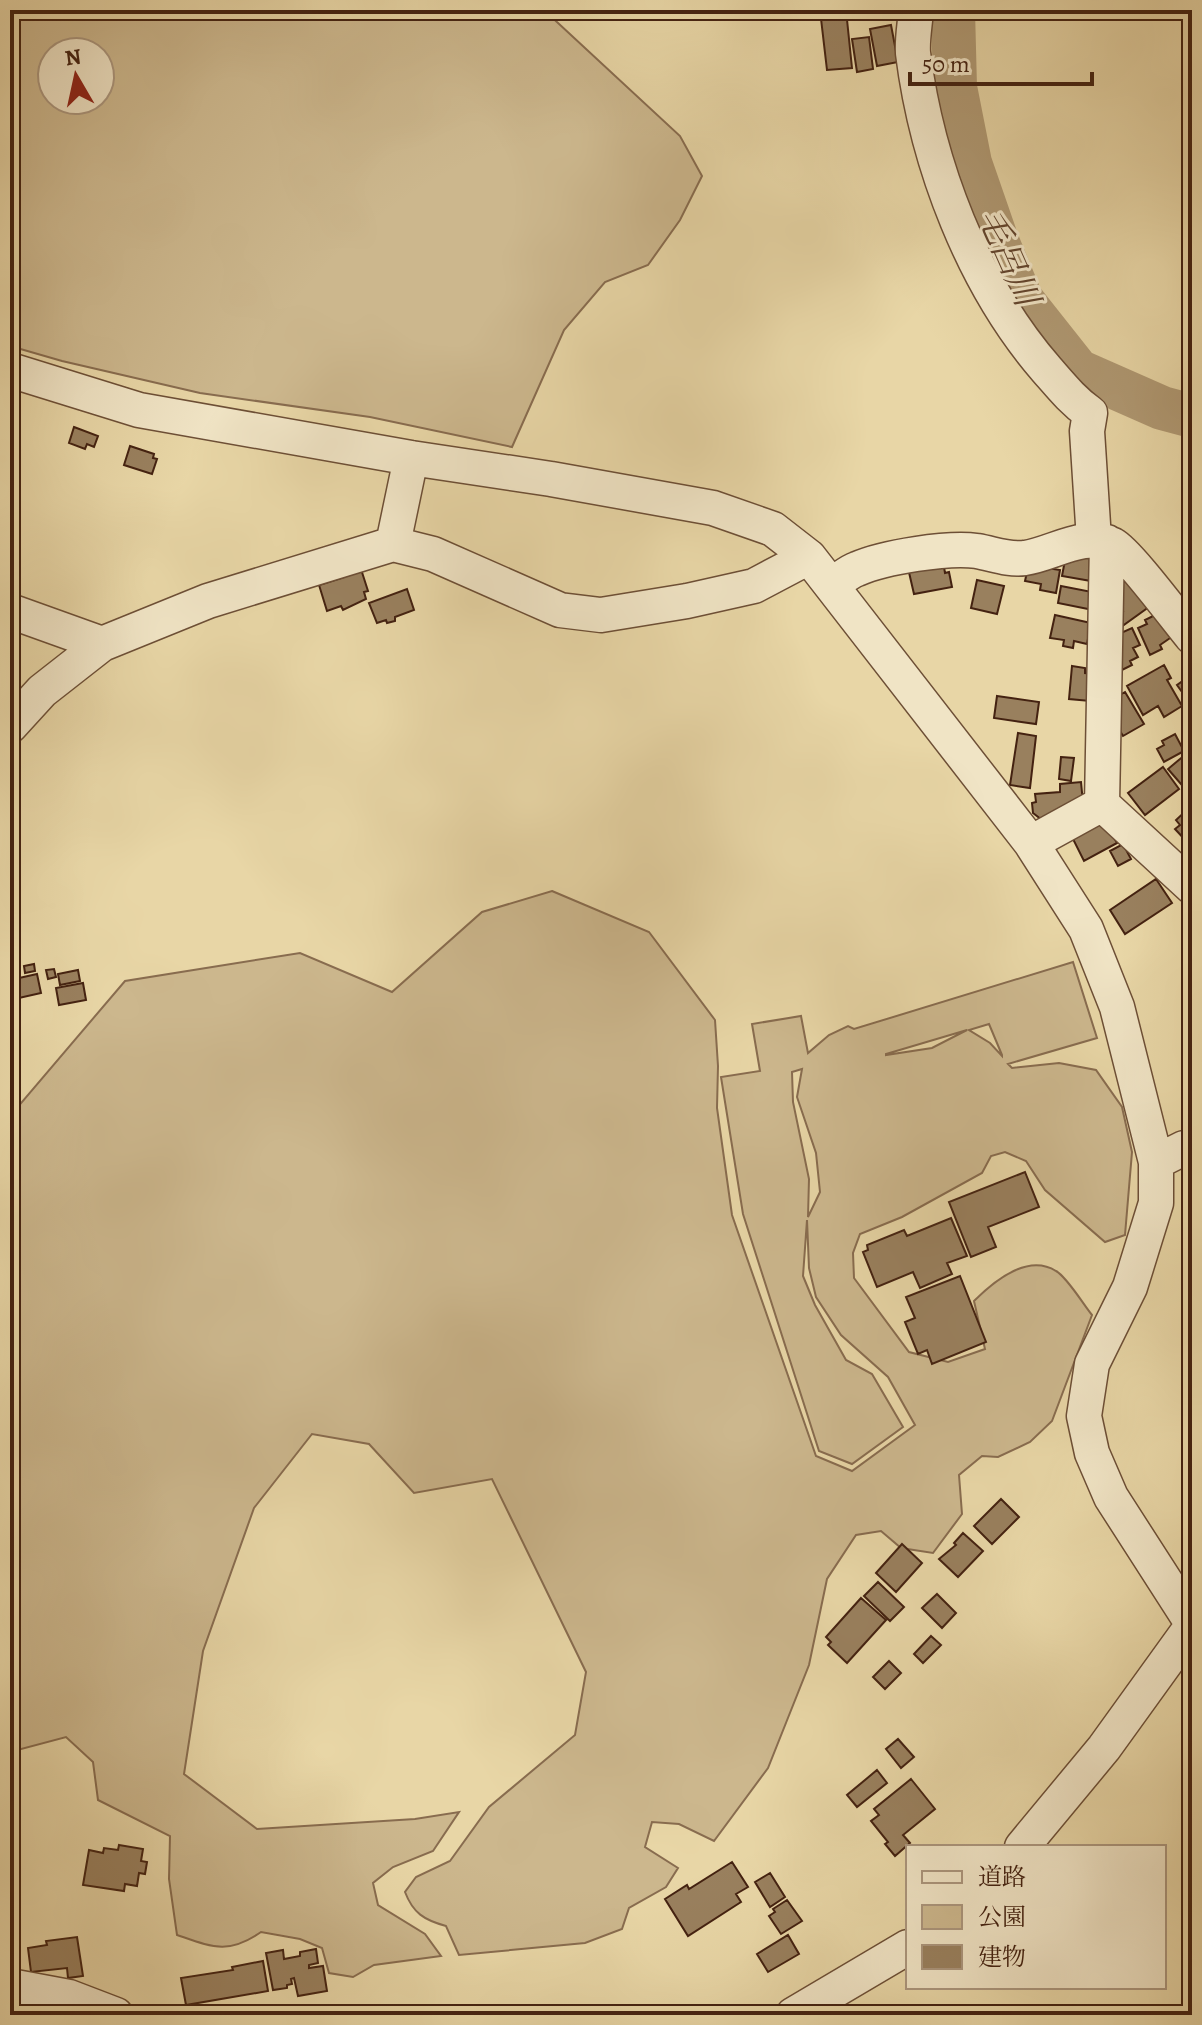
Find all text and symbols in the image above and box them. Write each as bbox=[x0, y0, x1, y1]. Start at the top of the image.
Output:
north arrow bbox=[36, 36, 116, 116]
scale bar bbox=[910, 36, 1092, 86]
text: N bbox=[63, 41, 83, 73]
text: 50 m bbox=[922, 48, 970, 80]
water label: 毛呂川 bbox=[966, 201, 1052, 317]
legend bbox=[906, 1845, 1166, 1989]
text: 道路 bbox=[978, 1861, 1026, 1893]
text: 公園 bbox=[978, 1901, 1026, 1933]
text: 建物 bbox=[978, 1941, 1026, 1973]

